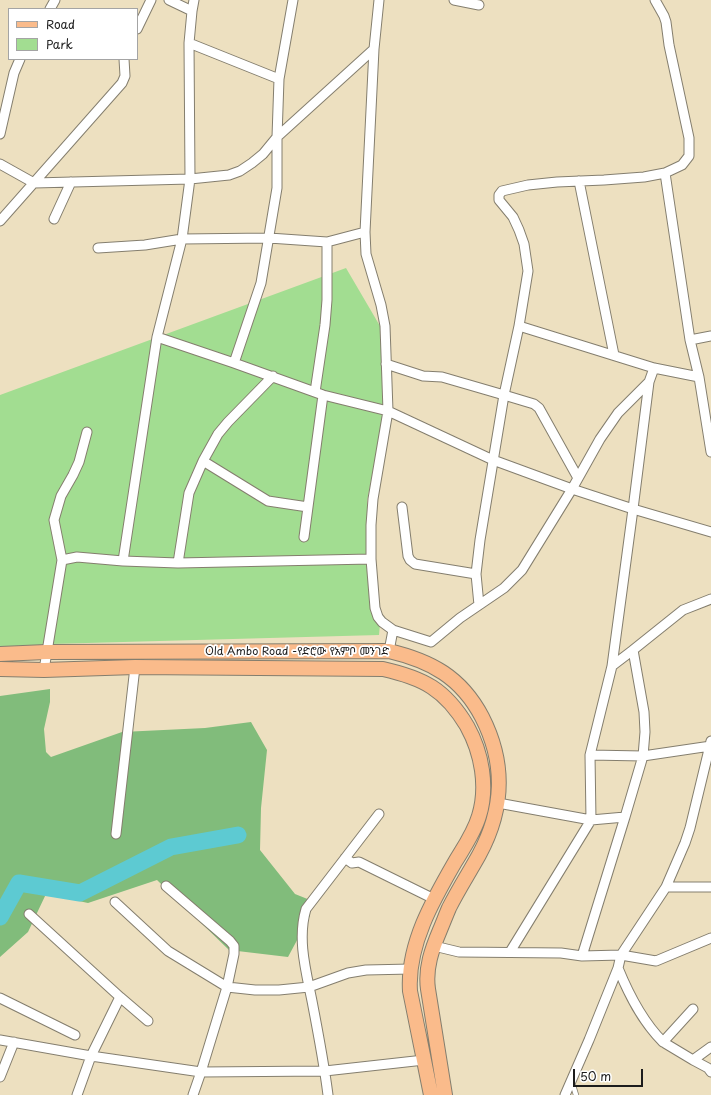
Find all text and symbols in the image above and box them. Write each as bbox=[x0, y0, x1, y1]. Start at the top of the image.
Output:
legend bbox=[8, 8, 138, 60]
text: Road bbox=[46, 15, 75, 33]
text: Park bbox=[46, 35, 73, 53]
street label: Old Ambo Road -የድሮው የአምቦ መንገድ bbox=[205, 645, 389, 659]
scale bar bbox=[575, 1061, 645, 1087]
text: 50 m bbox=[580, 1067, 611, 1085]

